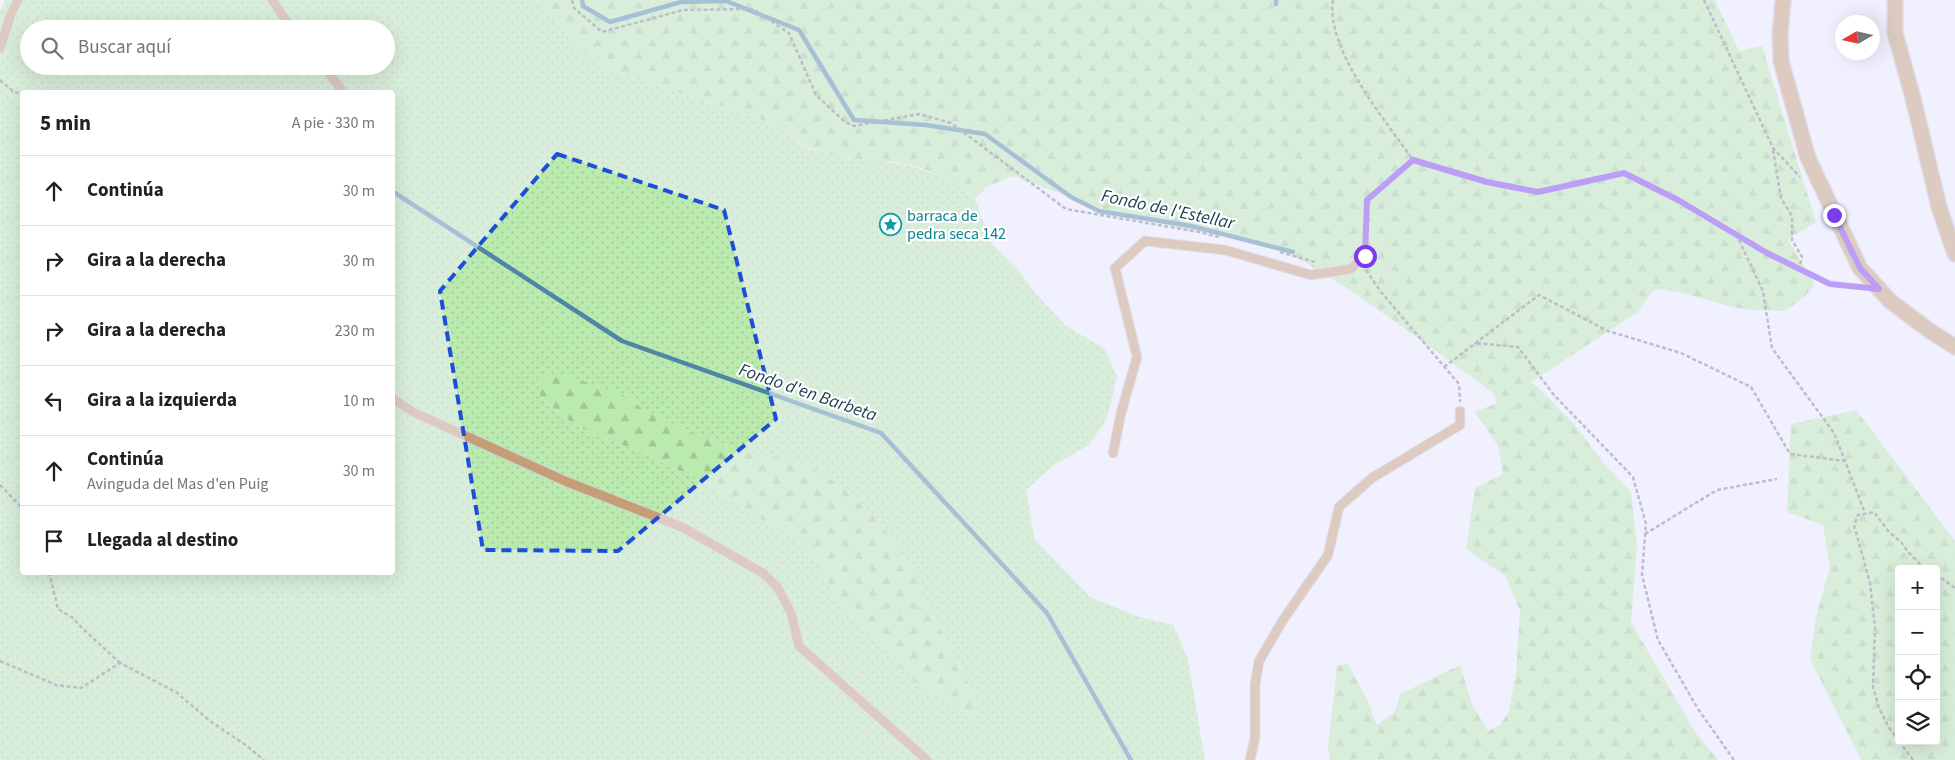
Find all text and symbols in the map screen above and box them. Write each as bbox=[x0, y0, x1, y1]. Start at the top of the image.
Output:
north arrow bbox=[1835, 15, 1880, 60]
search box bbox=[20, 20, 395, 75]
icon: search bbox=[38, 34, 66, 62]
text: Buscar aquí bbox=[78, 34, 171, 61]
text: 5 min bbox=[40, 108, 91, 138]
text: A pie · 330 m bbox=[292, 112, 375, 134]
icon: ahead bbox=[40, 177, 68, 205]
text: Continúa bbox=[87, 177, 164, 204]
text: 30 m bbox=[343, 180, 375, 202]
water label: Fondo de l'Estellar bbox=[1099, 183, 1238, 236]
route end bbox=[1823, 204, 1846, 227]
place label: barraca de pedra seca 142 bbox=[907, 205, 1006, 245]
place icon: barraca de pedra seca 142 bbox=[879, 212, 903, 236]
route start bbox=[1354, 245, 1377, 268]
icon: right bbox=[40, 247, 68, 275]
text: Gira a la derecha bbox=[87, 247, 226, 274]
text: 30 m bbox=[343, 250, 375, 272]
icon: right bbox=[40, 317, 68, 345]
text: Gira a la derecha bbox=[87, 317, 226, 344]
text: 230 m bbox=[335, 320, 375, 342]
water label: Fondo d'en Barbeta bbox=[735, 357, 881, 428]
icon: left bbox=[40, 387, 68, 415]
text: Gira a la izquierda bbox=[87, 387, 237, 414]
text: 10 m bbox=[343, 390, 375, 412]
text: Continúa bbox=[87, 446, 164, 473]
icon: ahead bbox=[40, 457, 68, 485]
text: 30 m bbox=[343, 460, 375, 482]
text: Avinguda del Mas d'en Puig bbox=[87, 473, 268, 495]
icon: arrive bbox=[40, 527, 68, 555]
text: Llegada al destino bbox=[87, 527, 238, 554]
map controls bbox=[1895, 565, 1940, 745]
button: + bbox=[1895, 565, 1940, 610]
button: − bbox=[1895, 610, 1940, 655]
button: locate bbox=[1895, 655, 1940, 700]
button: layers bbox=[1895, 700, 1940, 745]

